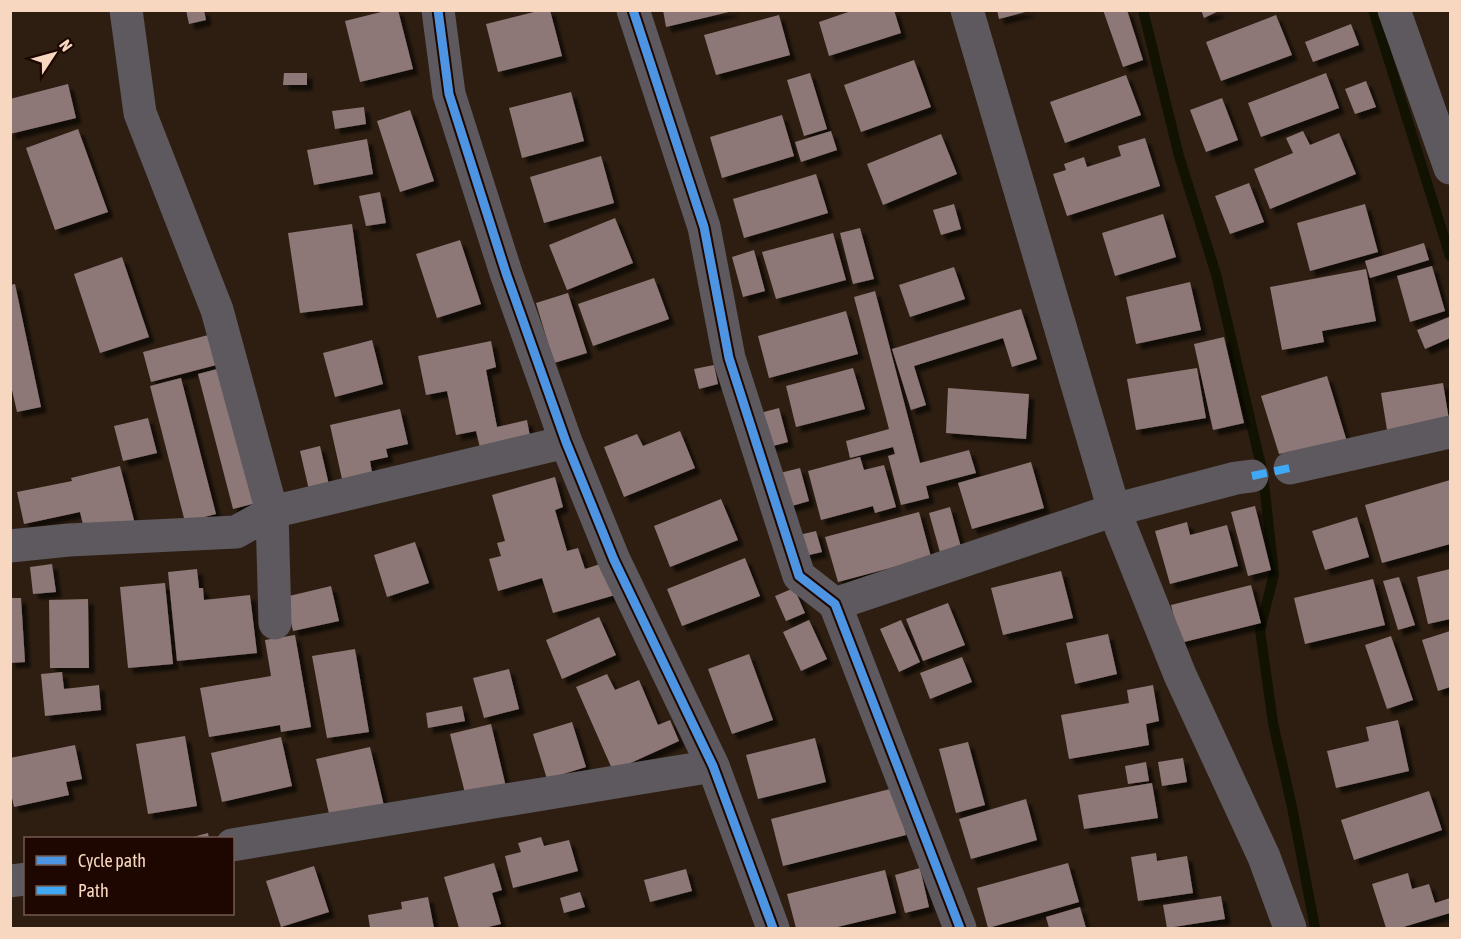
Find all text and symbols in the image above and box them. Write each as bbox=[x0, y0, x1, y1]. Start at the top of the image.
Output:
north arrow bbox=[24, 24, 84, 84]
text: N bbox=[56, 36, 76, 54]
legend bbox=[24, 837, 234, 915]
text: Cycle path bbox=[78, 850, 146, 871]
text: Path bbox=[78, 880, 109, 901]

